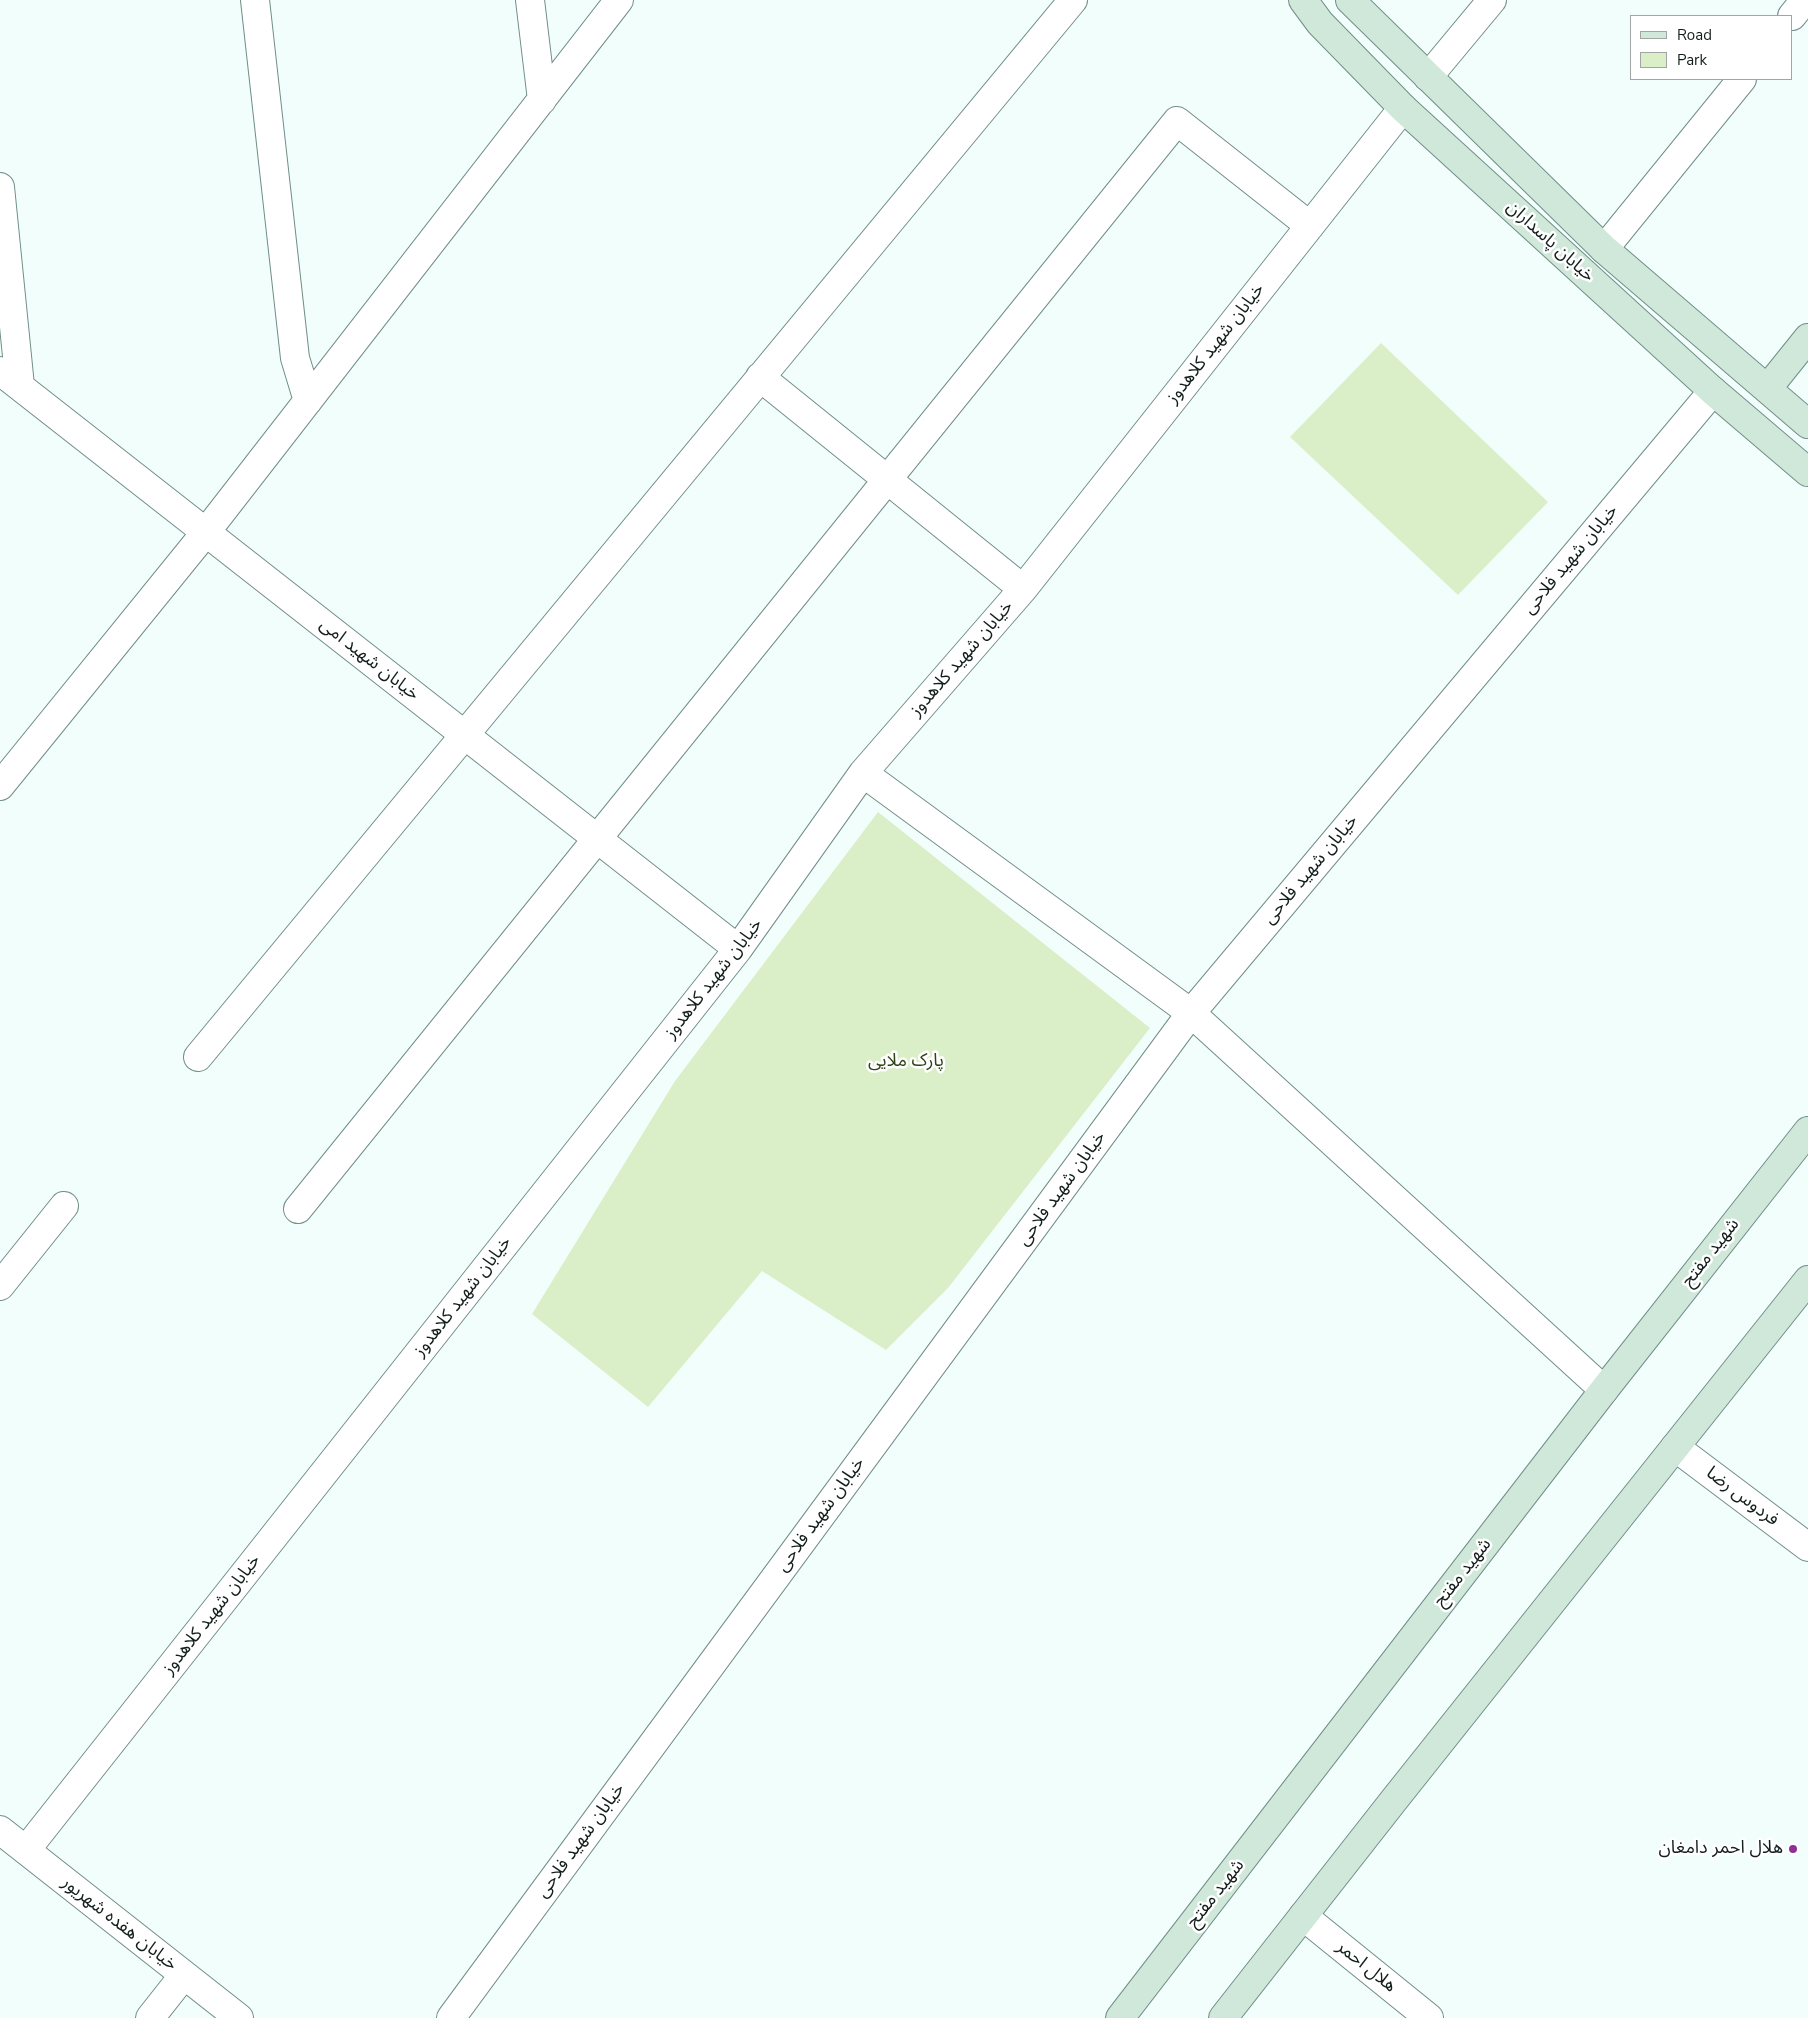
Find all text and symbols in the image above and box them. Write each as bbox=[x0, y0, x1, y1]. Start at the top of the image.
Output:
legend bbox=[1630, 15, 1793, 80]
text: Road bbox=[1677, 25, 1712, 45]
text: Park bbox=[1677, 50, 1707, 70]
street label: خیابان پاسداران bbox=[1502, 197, 1598, 287]
street label: خیابان شهید کلاهدوز bbox=[1162, 280, 1270, 408]
street label: خیابان شهید فلاحی bbox=[1519, 501, 1623, 619]
street label: خیابان شهید کلاهدوز bbox=[906, 597, 1018, 721]
street label: خیابان شهید امی bbox=[315, 614, 423, 706]
street label: خیابان شهید فلاحی bbox=[1259, 811, 1363, 929]
street label: خیابان شهید کلاهدوز bbox=[660, 915, 768, 1043]
park label: پارک ملایی bbox=[868, 1051, 944, 1073]
street label: خیابان شهید فلاحی bbox=[1013, 1127, 1111, 1251]
street label: شهید مفتح bbox=[1678, 1214, 1744, 1292]
street label: خیابان شهید کلاهدوز bbox=[409, 1233, 517, 1361]
street label: خیابان شهید فلاحی bbox=[772, 1453, 870, 1577]
street label: فردوس رضا bbox=[1701, 1463, 1783, 1531]
street label: شهید مفتح bbox=[1430, 1534, 1496, 1612]
street label: خیابان شهید کلاهدوز bbox=[158, 1551, 266, 1679]
street label: خیابان شهید فلاحی bbox=[532, 1779, 630, 1903]
place label: هلال احمر دامغان bbox=[1658, 1838, 1783, 1860]
marker: هلال احمر دامغان bbox=[1787, 1843, 1799, 1855]
street label: شهید مفتح bbox=[1183, 1855, 1249, 1933]
street label: خیابان هفده شهریور bbox=[57, 1872, 181, 1976]
street label: هلال احمر bbox=[1332, 1936, 1400, 1998]

